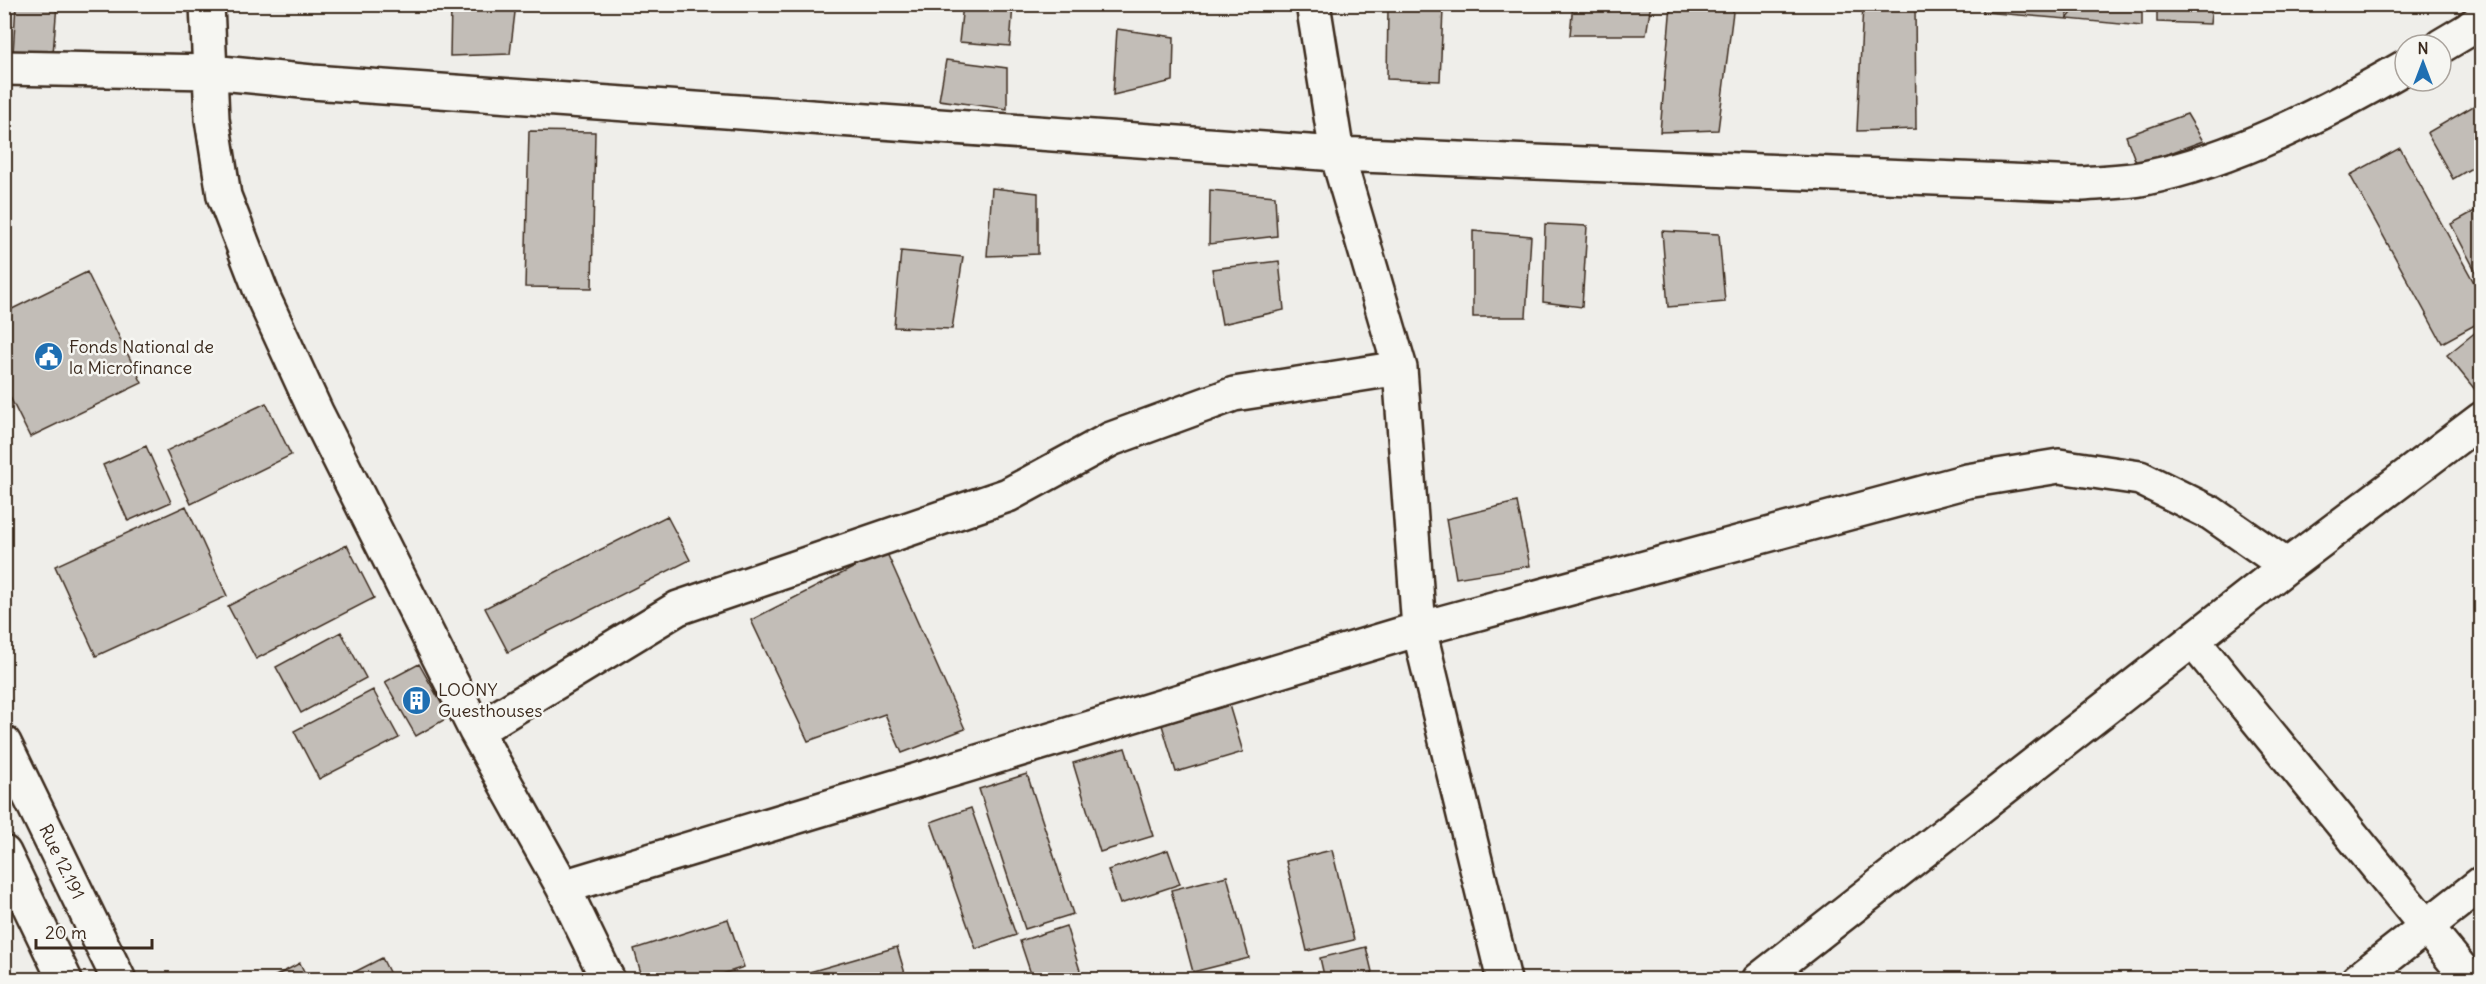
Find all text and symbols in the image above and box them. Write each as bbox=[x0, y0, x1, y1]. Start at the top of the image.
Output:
north arrow bbox=[2393, 33, 2453, 93]
text: N bbox=[2417, 38, 2429, 58]
place label: Fonds National de la Microfinance bbox=[69, 335, 214, 379]
public building icon: Fonds National de la Microfinance bbox=[32, 341, 64, 373]
place label: LOONY Guesthouses bbox=[438, 678, 542, 722]
building icon: LOONY Guesthouses bbox=[401, 684, 433, 716]
street label: Rue 12.191 bbox=[34, 820, 90, 903]
scale bar bbox=[36, 912, 152, 950]
text: 20 m bbox=[45, 921, 87, 944]

